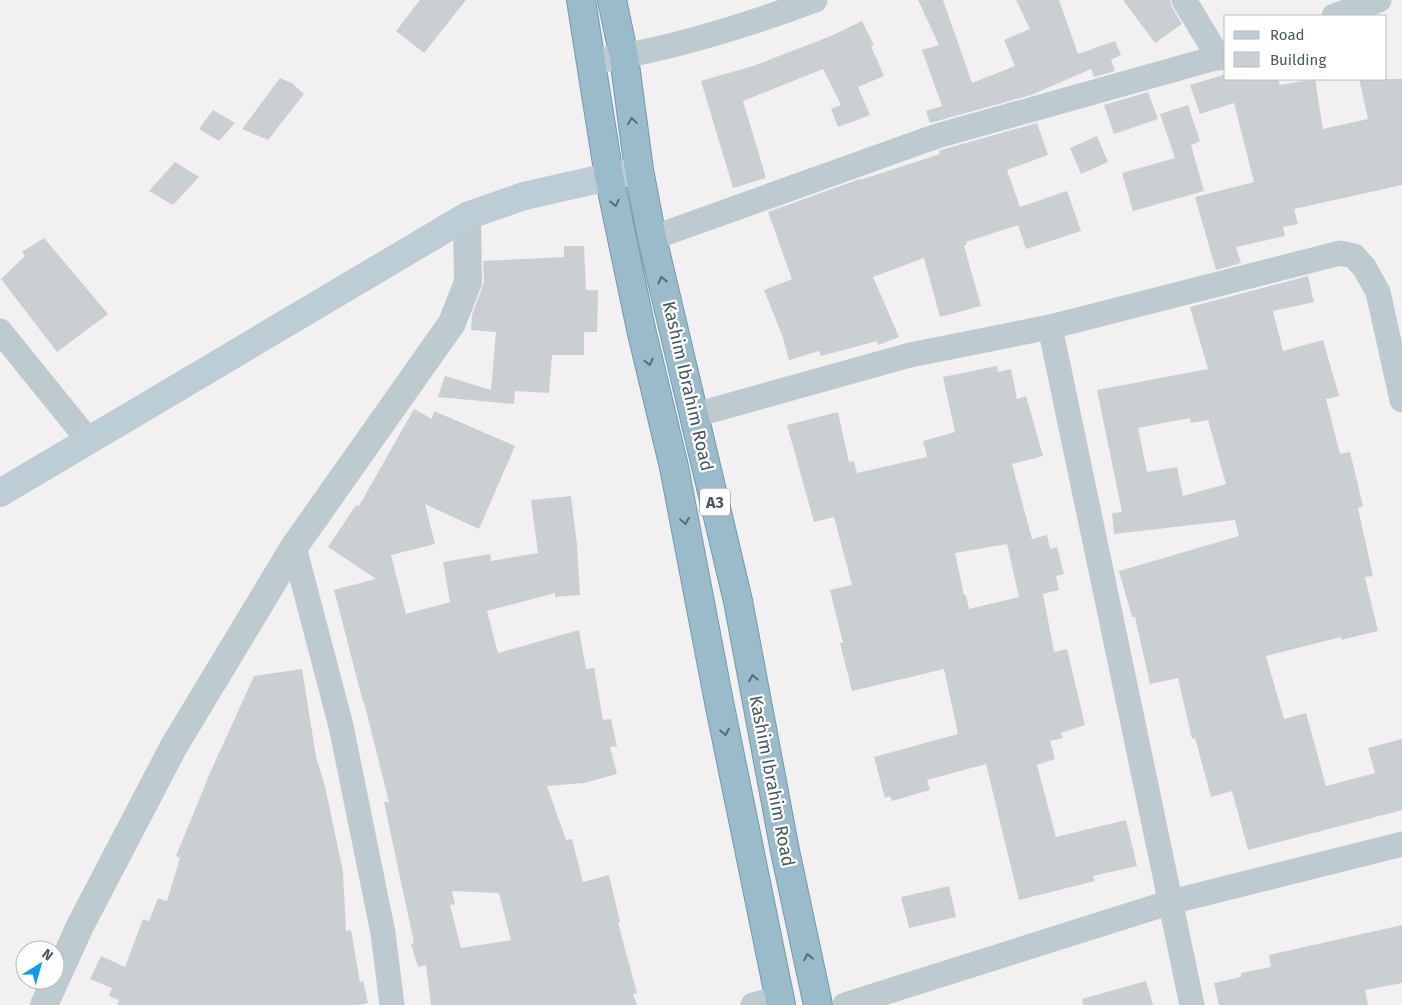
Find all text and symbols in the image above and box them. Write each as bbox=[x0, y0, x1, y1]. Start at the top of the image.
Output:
legend bbox=[1224, 15, 1387, 80]
text: Road bbox=[1270, 26, 1305, 44]
text: Building bbox=[1270, 51, 1326, 69]
one-way arrow bbox=[628, 116, 638, 125]
one-way arrow bbox=[609, 199, 619, 208]
one-way arrow bbox=[658, 277, 668, 285]
street label: Kashim Ibrahim Road bbox=[658, 299, 718, 473]
one-way arrow bbox=[643, 358, 654, 367]
road number: A3 bbox=[700, 488, 730, 516]
one-way arrow bbox=[679, 516, 689, 525]
one-way arrow bbox=[748, 673, 758, 682]
street label: Kashim Ibrahim Road bbox=[745, 694, 799, 868]
one-way arrow bbox=[720, 727, 730, 736]
north arrow bbox=[15, 940, 65, 990]
text: N bbox=[39, 945, 56, 965]
one-way arrow bbox=[803, 953, 813, 962]

